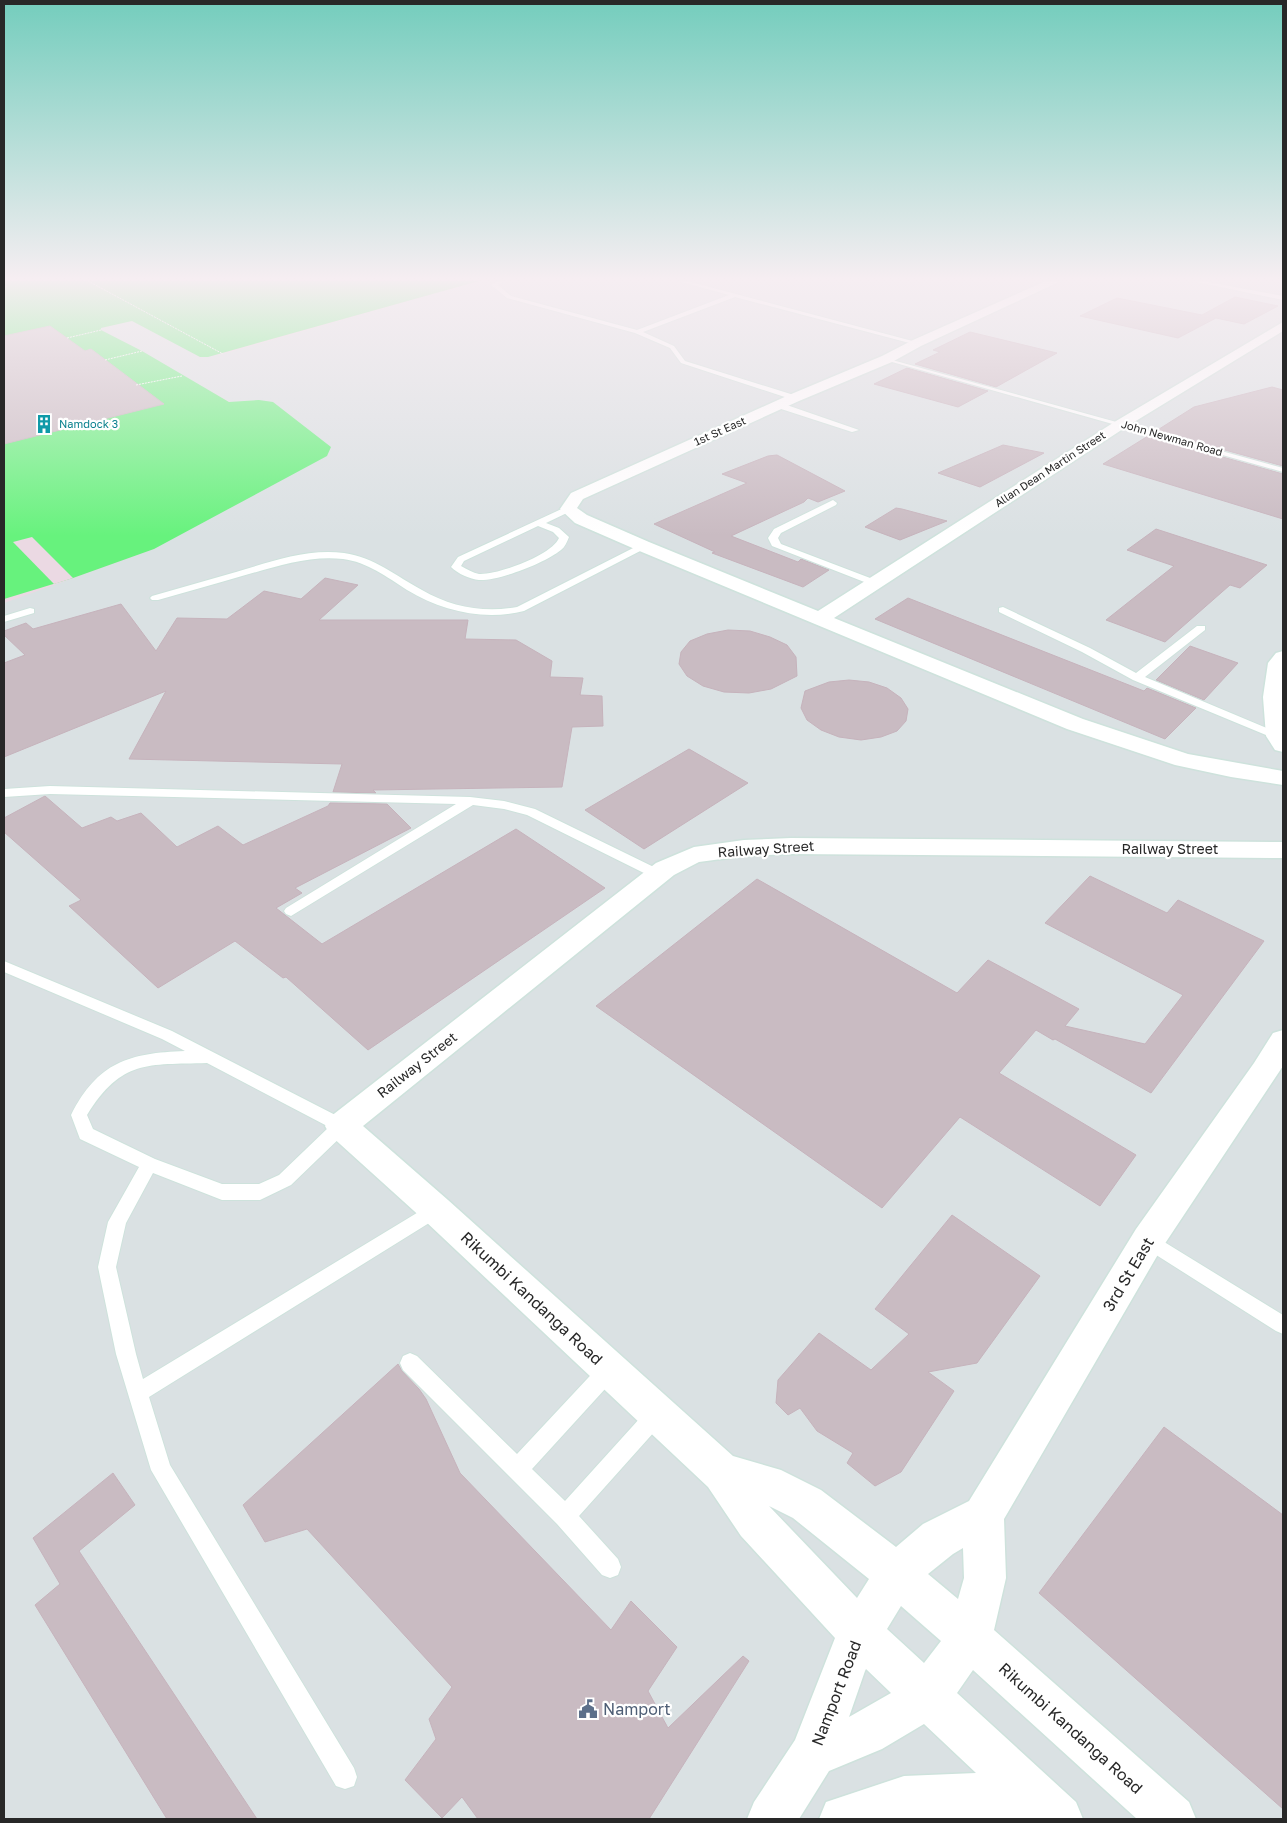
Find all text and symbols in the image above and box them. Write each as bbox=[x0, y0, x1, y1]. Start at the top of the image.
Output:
building icon: Namdock 3 bbox=[33, 413, 55, 435]
street label: 1st St East bbox=[692, 413, 748, 448]
place label: Namdock 3 bbox=[59, 417, 118, 430]
street label: John Newman Road bbox=[1120, 417, 1224, 458]
street label: Allan Dean Martin Street bbox=[992, 428, 1108, 509]
street label: Railway Street bbox=[717, 837, 815, 860]
street label: Railway Street bbox=[1122, 840, 1218, 857]
street label: Railway Street bbox=[373, 1028, 460, 1101]
street label: Rikumbi Kandanga Road bbox=[457, 1227, 607, 1369]
street label: 3rd St East bbox=[1098, 1233, 1158, 1315]
street label: Namport Road bbox=[807, 1638, 865, 1748]
street label: Rikumbi Kandanga Road bbox=[995, 1658, 1147, 1798]
public building icon: Namport bbox=[577, 1698, 599, 1720]
place label: Namport bbox=[603, 1699, 671, 1719]

